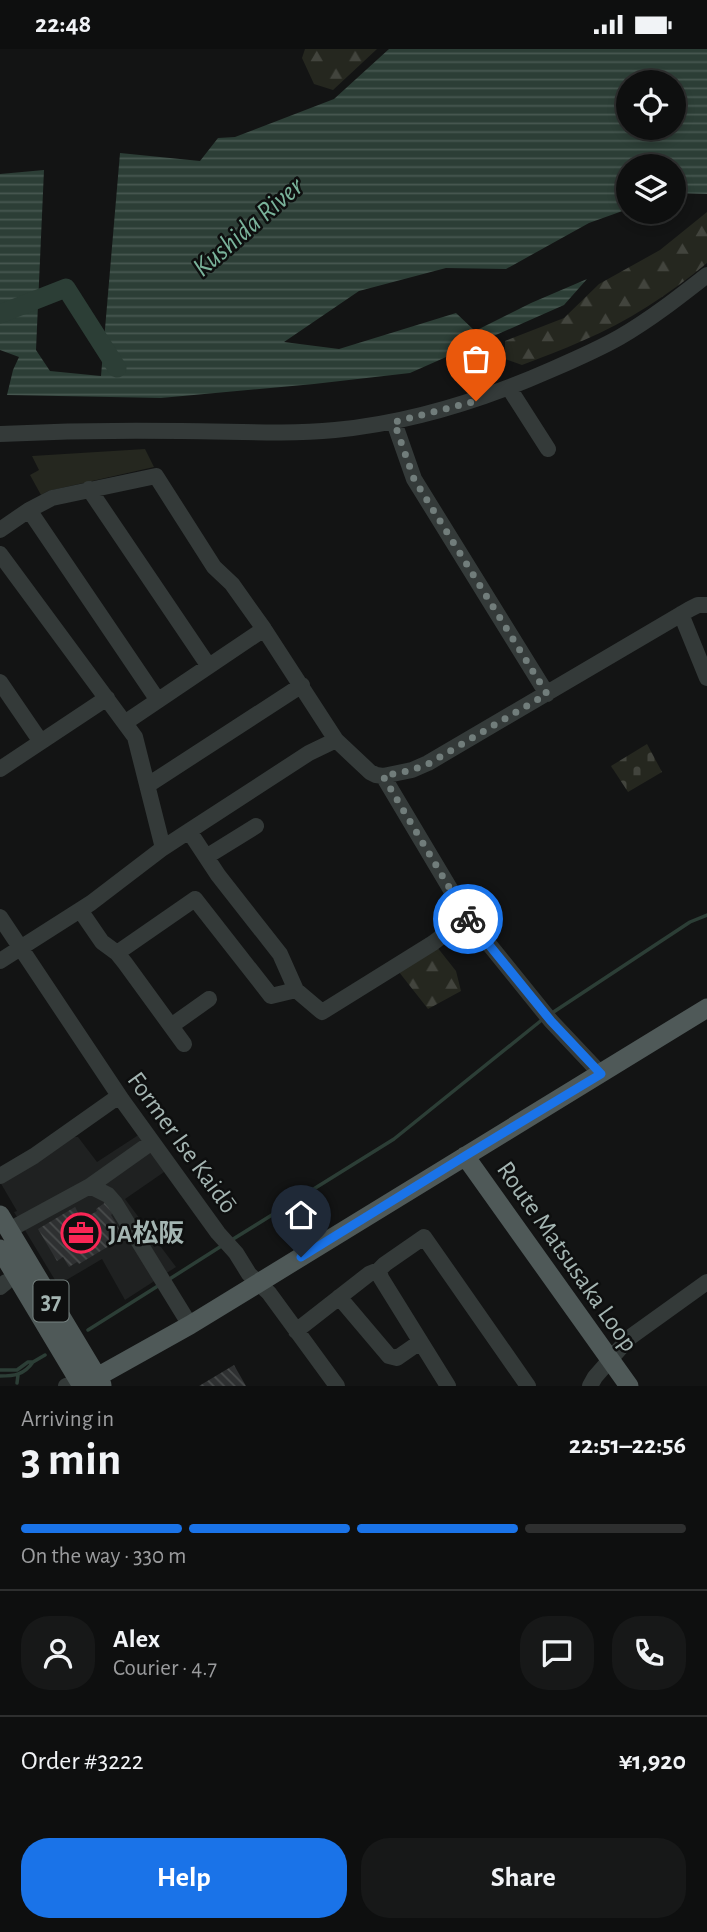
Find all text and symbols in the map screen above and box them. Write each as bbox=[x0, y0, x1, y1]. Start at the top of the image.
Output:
text: 22:48 bbox=[35, 11, 91, 37]
map controls bbox=[616, 70, 686, 224]
button: locate bbox=[616, 70, 686, 140]
button: layers bbox=[616, 154, 686, 224]
water label: Kushida River bbox=[188, 172, 309, 283]
pin bbox=[446, 329, 506, 401]
icon: bag bbox=[457, 340, 495, 378]
courier bbox=[433, 884, 503, 954]
icon: bike bbox=[449, 900, 487, 938]
street label: Former Ise Kaidō bbox=[122, 1067, 242, 1218]
street label: Route Matsusaka Loop bbox=[492, 1157, 643, 1356]
pin bbox=[271, 1185, 331, 1257]
icon: home bbox=[282, 1196, 320, 1234]
office icon: JA松阪 bbox=[60, 1212, 102, 1254]
place label: JA松阪 bbox=[108, 1219, 184, 1247]
road number: 37 bbox=[34, 1281, 68, 1321]
text: Arriving in bbox=[21, 1408, 114, 1431]
text: 22:51–22:56 bbox=[569, 1432, 686, 1458]
text: 3 min bbox=[21, 1437, 121, 1483]
text: On the way · 330 m bbox=[21, 1545, 186, 1568]
button: person bbox=[21, 1616, 95, 1690]
button: chat bbox=[520, 1616, 594, 1690]
button: phone bbox=[612, 1616, 686, 1690]
text: Alex bbox=[113, 1626, 160, 1652]
text: Courier · 4.7 bbox=[113, 1657, 217, 1680]
text: Order #3222 bbox=[21, 1748, 144, 1774]
text: ¥1,920 bbox=[619, 1748, 686, 1774]
button: Help bbox=[21, 1838, 347, 1918]
button: Share bbox=[361, 1838, 686, 1918]

